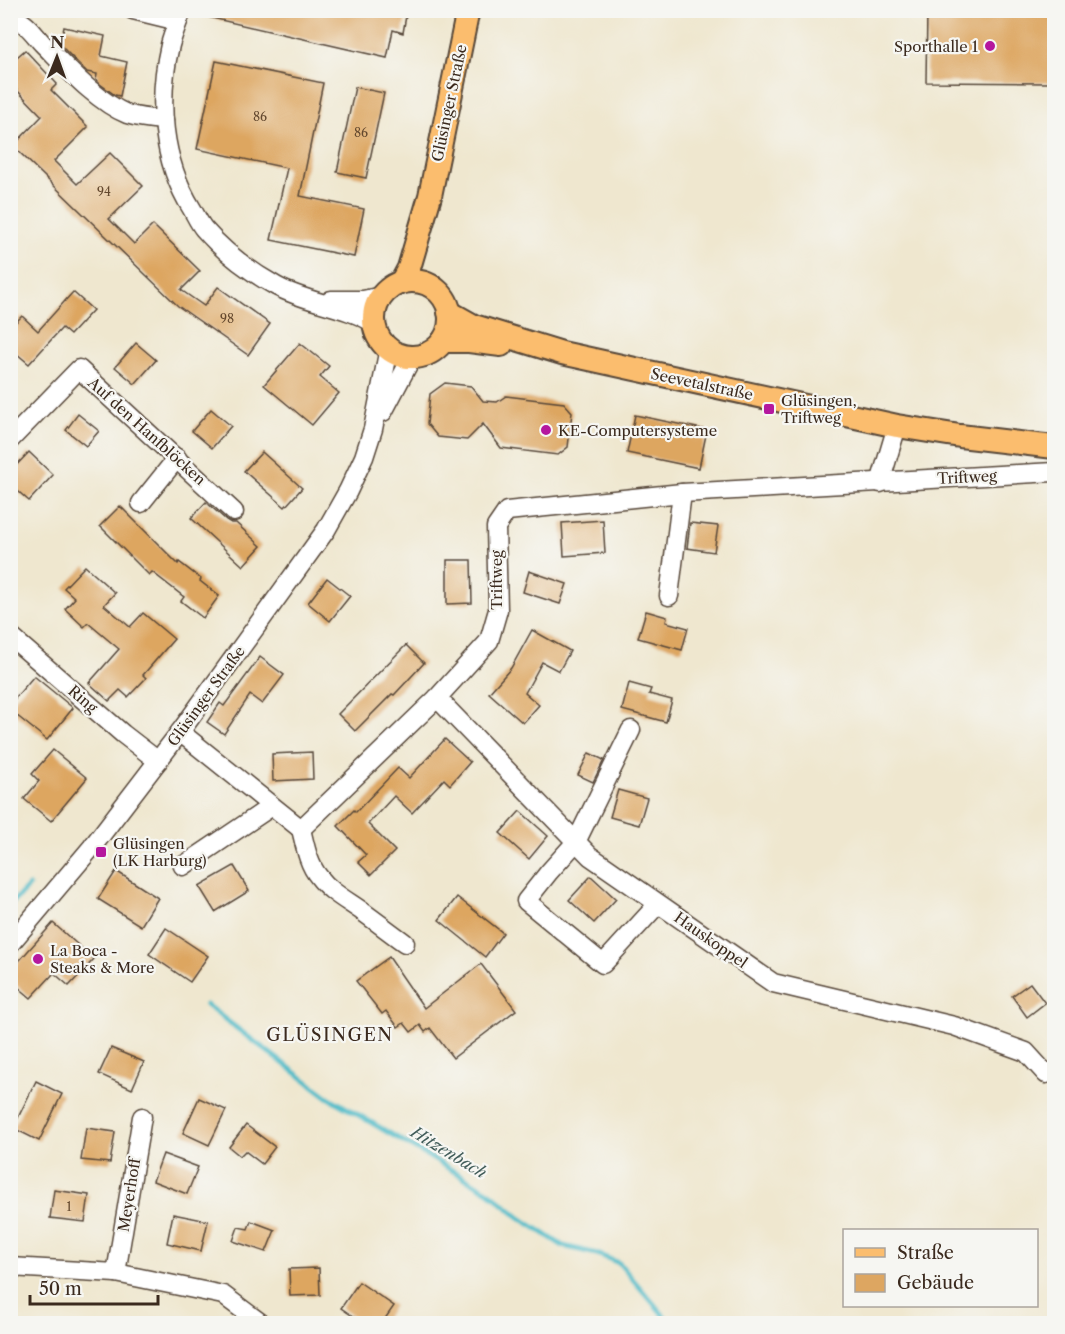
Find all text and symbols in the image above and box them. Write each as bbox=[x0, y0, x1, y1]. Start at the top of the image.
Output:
north arrow bbox=[27, 27, 87, 87]
text: N bbox=[50, 32, 64, 52]
place label: Sporthalle 1 bbox=[894, 37, 979, 56]
marker: Sporthalle 1 bbox=[983, 39, 997, 53]
street label: Glüsinger Straße bbox=[427, 43, 471, 163]
house number: 86 bbox=[253, 109, 267, 124]
house number: 86 bbox=[354, 125, 368, 140]
house number: 94 bbox=[97, 184, 111, 199]
house number: 98 bbox=[220, 311, 234, 326]
street label: Seevetalstraße bbox=[649, 364, 755, 404]
street label: Auf den Hanfblöcken bbox=[83, 372, 210, 489]
place label: Glüsingen, Triftweg bbox=[781, 391, 857, 427]
marker: Glüsingen, Triftweg bbox=[762, 402, 776, 416]
place label: KE-Computersysteme bbox=[558, 421, 717, 440]
marker: KE-Computersysteme bbox=[539, 423, 553, 437]
street label: Triftweg bbox=[937, 466, 997, 488]
street label: Triftweg bbox=[487, 550, 506, 610]
street label: Glüsinger Straße bbox=[163, 642, 249, 750]
street label: Ring bbox=[64, 681, 102, 717]
place label: Glüsingen (LK Harburg) bbox=[113, 834, 207, 870]
marker: Glüsingen (LK Harburg) bbox=[94, 845, 108, 859]
street label: Hauskoppel bbox=[671, 908, 752, 972]
place label: La Boca - Steaks & More bbox=[50, 941, 154, 977]
marker: La Boca - Steaks & More bbox=[31, 952, 45, 966]
district label: GLÜSINGEN bbox=[266, 1023, 394, 1046]
water label: Hitzenbach bbox=[406, 1121, 490, 1182]
street label: Meyerhoff bbox=[114, 1155, 144, 1233]
house number: 1 bbox=[66, 1199, 72, 1214]
legend bbox=[843, 1229, 1038, 1307]
text: Straße bbox=[897, 1242, 954, 1264]
scale bar bbox=[30, 1268, 158, 1306]
text: Gebäude bbox=[897, 1272, 974, 1294]
text: 50 m bbox=[39, 1278, 82, 1300]

